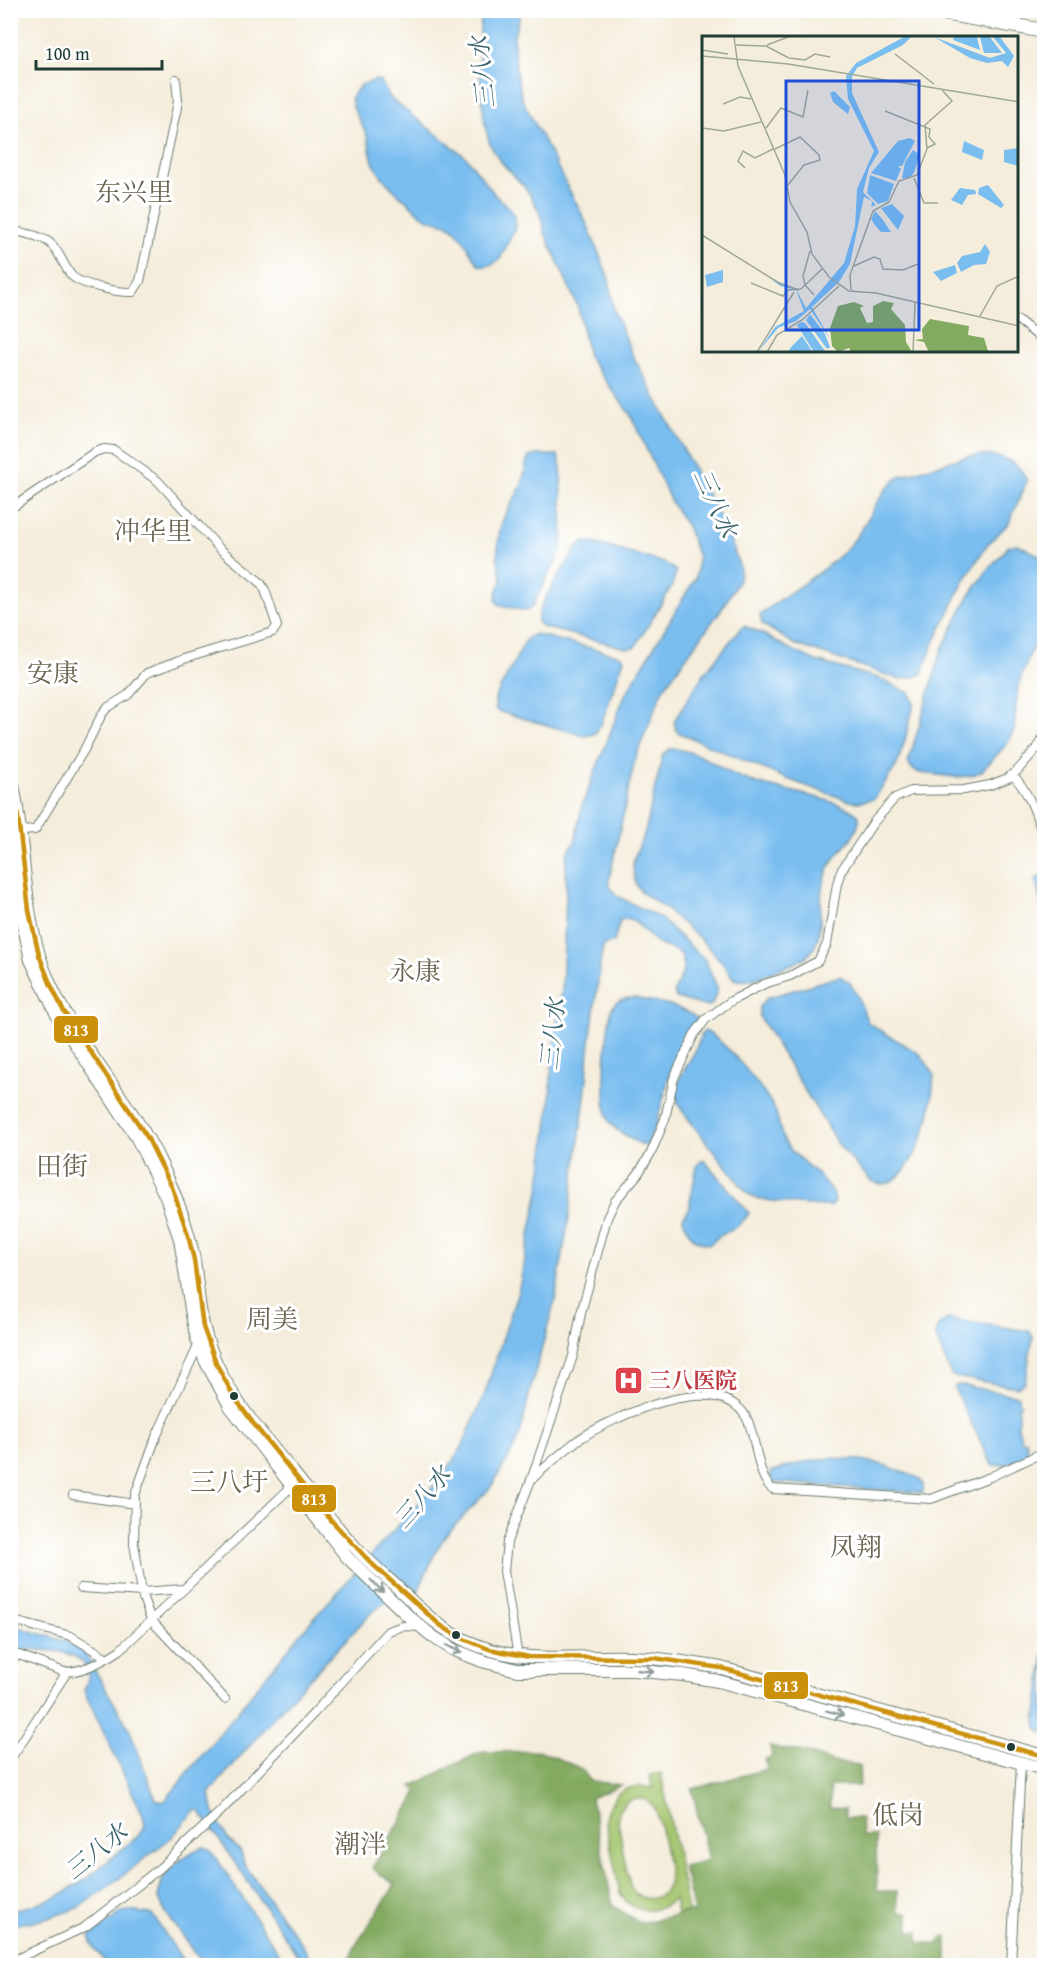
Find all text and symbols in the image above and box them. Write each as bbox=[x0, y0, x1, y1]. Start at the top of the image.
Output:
water label: 三八水 bbox=[461, 32, 503, 110]
scale bar bbox=[36, 33, 162, 71]
inset map bbox=[702, 36, 1019, 352]
text: 100 m bbox=[45, 40, 90, 67]
district label: 东兴里 bbox=[95, 172, 173, 211]
water label: 三八水 bbox=[685, 463, 747, 545]
district label: 冲华里 bbox=[114, 511, 192, 550]
district label: 安康 bbox=[27, 653, 79, 692]
district label: 永康 bbox=[389, 951, 441, 990]
water label: 三八水 bbox=[531, 994, 573, 1072]
line badge: 813 bbox=[53, 1015, 99, 1044]
text: 813 bbox=[64, 1018, 88, 1042]
district label: 田街 bbox=[36, 1146, 88, 1185]
district label: 周美 bbox=[246, 1299, 298, 1338]
hospital icon: 三八医院 bbox=[612, 1364, 644, 1396]
place label: 三八医院 bbox=[649, 1364, 737, 1396]
unlabelled marker bbox=[228, 1390, 240, 1402]
water label: 三八水 bbox=[385, 1457, 460, 1536]
district label: 三八圩 bbox=[190, 1462, 268, 1501]
line badge: 813 bbox=[291, 1484, 337, 1513]
text: 813 bbox=[302, 1487, 326, 1511]
district label: 凤翔 bbox=[830, 1527, 882, 1566]
one-way arrow bbox=[369, 1579, 384, 1594]
unlabelled marker bbox=[450, 1629, 462, 1641]
one-way arrow bbox=[445, 1644, 463, 1656]
one-way arrow bbox=[635, 1666, 655, 1677]
line badge: 813 bbox=[763, 1671, 809, 1700]
text: 813 bbox=[774, 1674, 798, 1698]
one-way arrow bbox=[826, 1708, 845, 1719]
unlabelled marker bbox=[1005, 1741, 1017, 1753]
district label: 低岗 bbox=[872, 1795, 924, 1834]
water label: 三八水 bbox=[57, 1813, 137, 1887]
district label: 潮泮 bbox=[334, 1824, 386, 1863]

